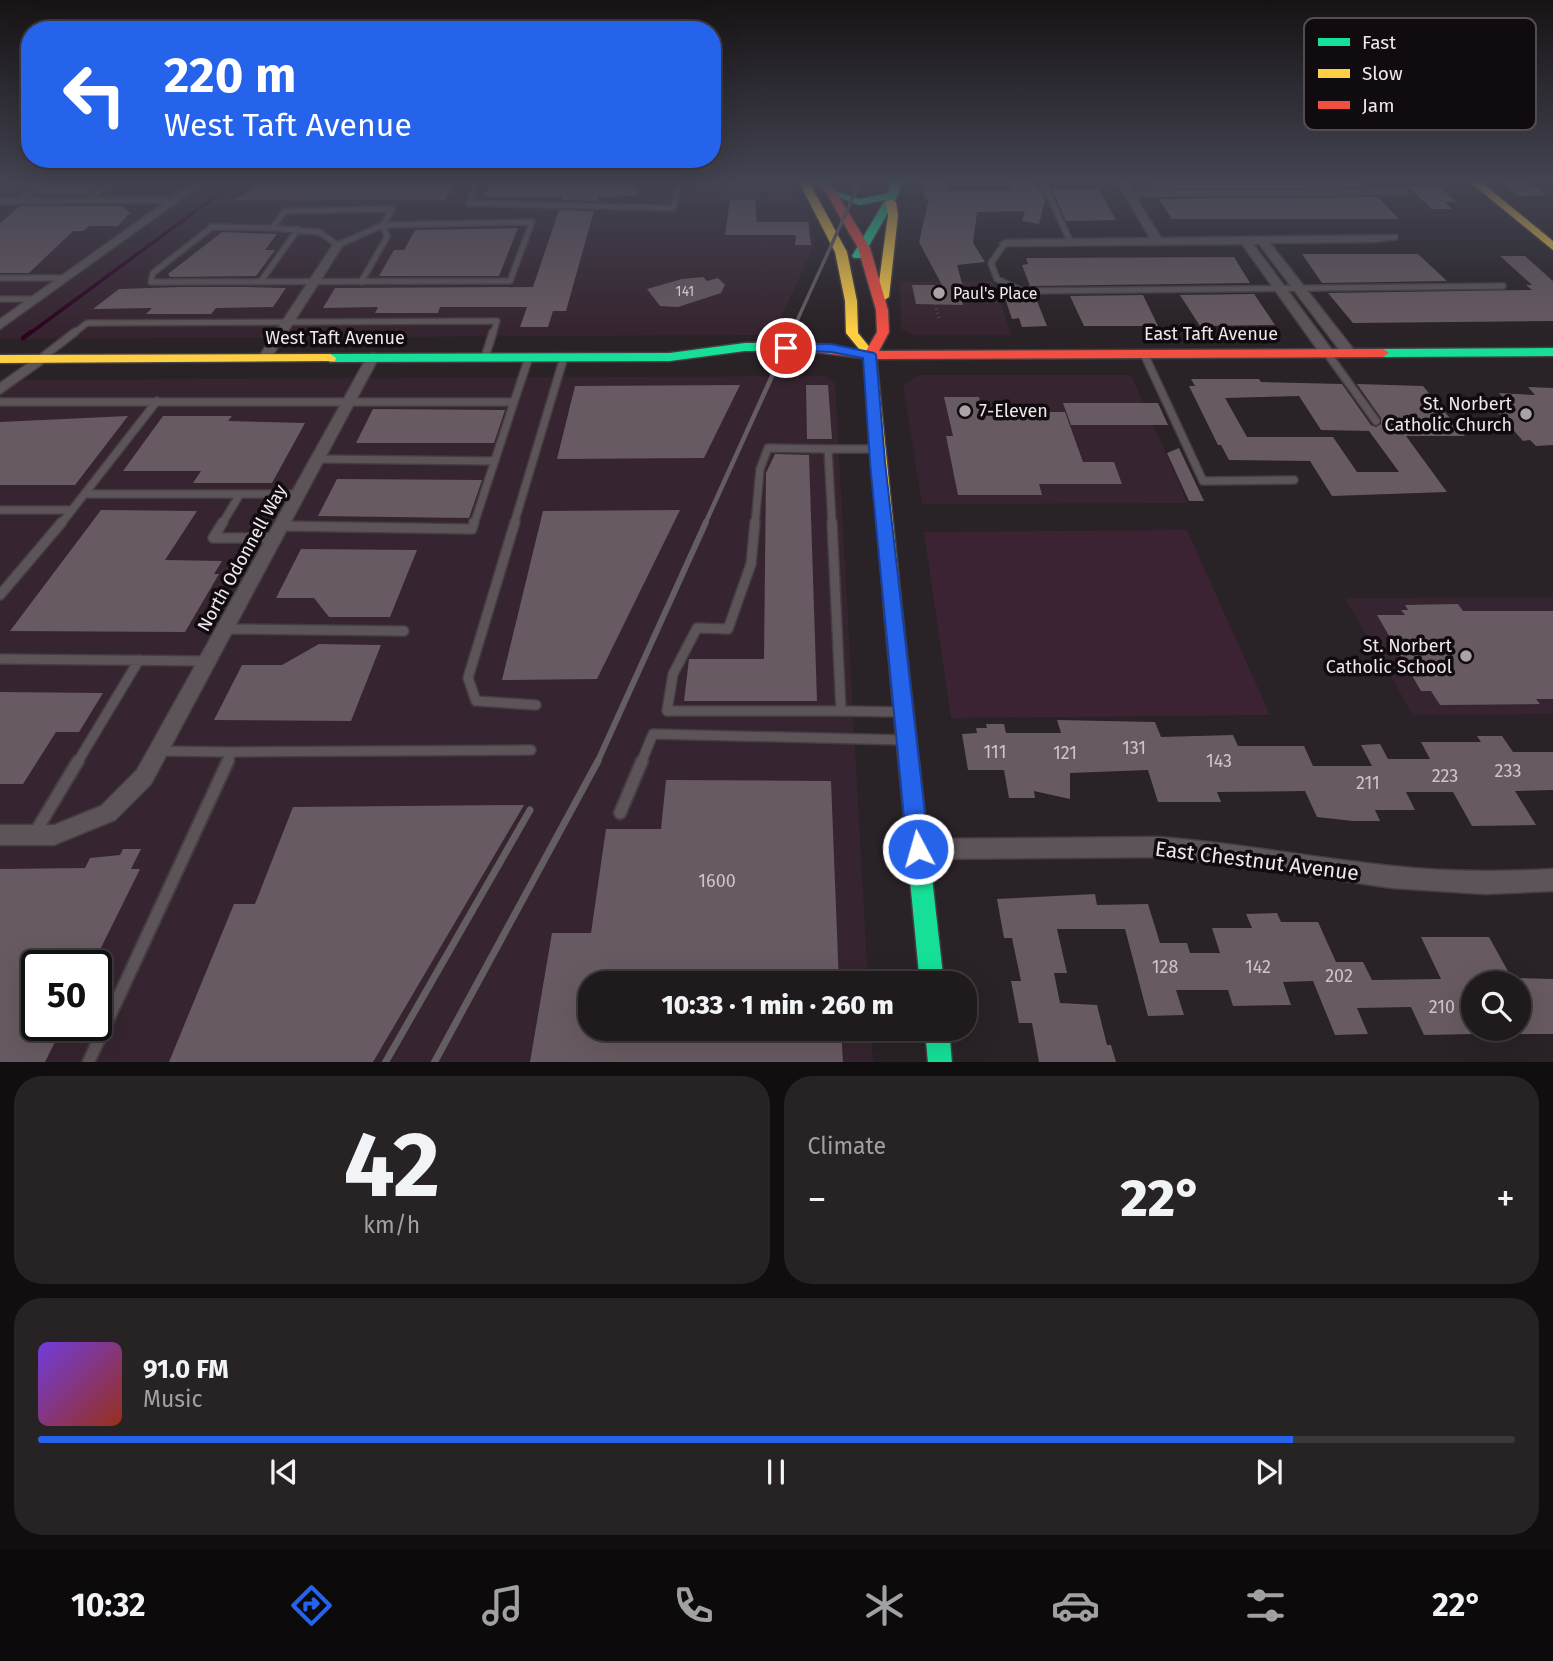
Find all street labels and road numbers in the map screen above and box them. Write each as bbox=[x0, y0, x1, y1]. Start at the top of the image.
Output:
street label: East Taft Avenue bbox=[1144, 323, 1278, 345]
street label: West Taft Avenue bbox=[265, 327, 405, 349]
street label: North Odonnell Way bbox=[193, 481, 292, 635]
street label: East Chestnut Avenue bbox=[1154, 836, 1360, 886]

